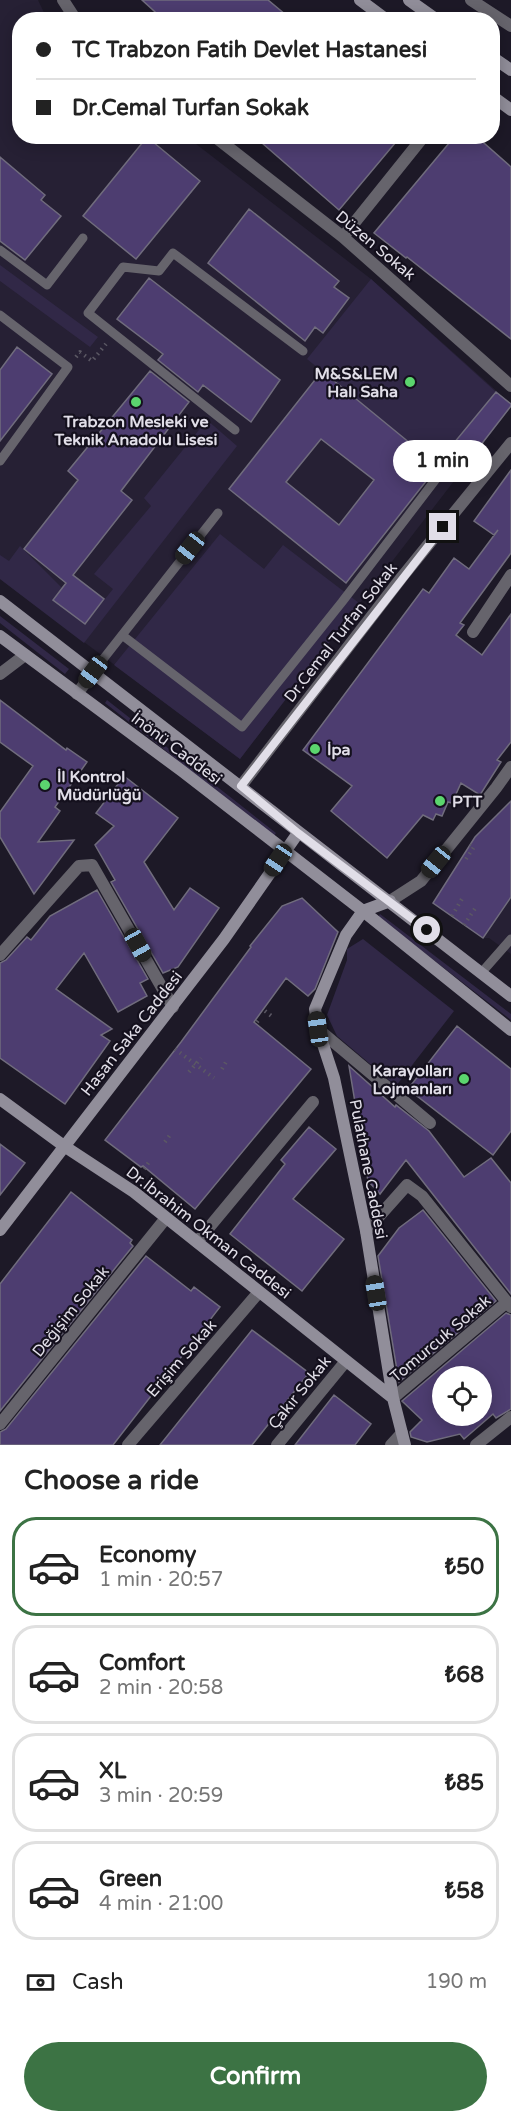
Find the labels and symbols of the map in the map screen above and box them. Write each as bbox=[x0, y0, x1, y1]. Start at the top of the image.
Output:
street label: Düzen Sokak bbox=[331, 206, 420, 285]
place label: M&S&LEM Halı Saha bbox=[314, 364, 398, 402]
marker: M&S&LEM Halı Saha bbox=[403, 375, 417, 389]
marker: Trabzon Mesleki ve Teknik Anadolu Lisesi bbox=[129, 395, 143, 409]
place label: Trabzon Mesleki ve Teknik Anadolu Lisesi bbox=[54, 412, 218, 450]
callout: 1 min bbox=[394, 440, 492, 482]
route end bbox=[429, 513, 456, 540]
car bbox=[172, 528, 208, 568]
street label: Dr.Cemal Turfan Sokak bbox=[280, 558, 402, 707]
car bbox=[75, 652, 111, 692]
street label: İnönü Caddesi bbox=[127, 708, 226, 789]
place label: İpa bbox=[327, 740, 351, 760]
marker: İpa bbox=[308, 742, 322, 756]
place label: İl Kontrol Müdürlüğü bbox=[57, 767, 142, 805]
marker: İl Kontrol Müdürlüğü bbox=[38, 778, 52, 792]
place label: PTT bbox=[452, 792, 482, 812]
marker: PTT bbox=[433, 794, 447, 808]
car bbox=[260, 840, 296, 880]
car bbox=[418, 842, 454, 882]
route start bbox=[413, 916, 440, 943]
car bbox=[121, 925, 155, 965]
street label: Hasan Saka Caddesi bbox=[77, 967, 187, 1100]
car bbox=[307, 1010, 329, 1048]
place label: Karayolları Lojmanları bbox=[372, 1061, 452, 1099]
marker: Karayolları Lojmanları bbox=[457, 1072, 471, 1086]
street label: Pulathane Caddesi bbox=[345, 1098, 391, 1241]
street label: Dr.İbrahim Okman Caddesi bbox=[122, 1162, 295, 1303]
street label: Değişim Sokak bbox=[28, 1262, 114, 1361]
car bbox=[364, 1274, 388, 1312]
street label: Tomurcuk Sokak bbox=[386, 1291, 495, 1387]
street label: Erişim Sokak bbox=[143, 1315, 221, 1402]
street label: Çakır Sokak bbox=[264, 1352, 336, 1433]

